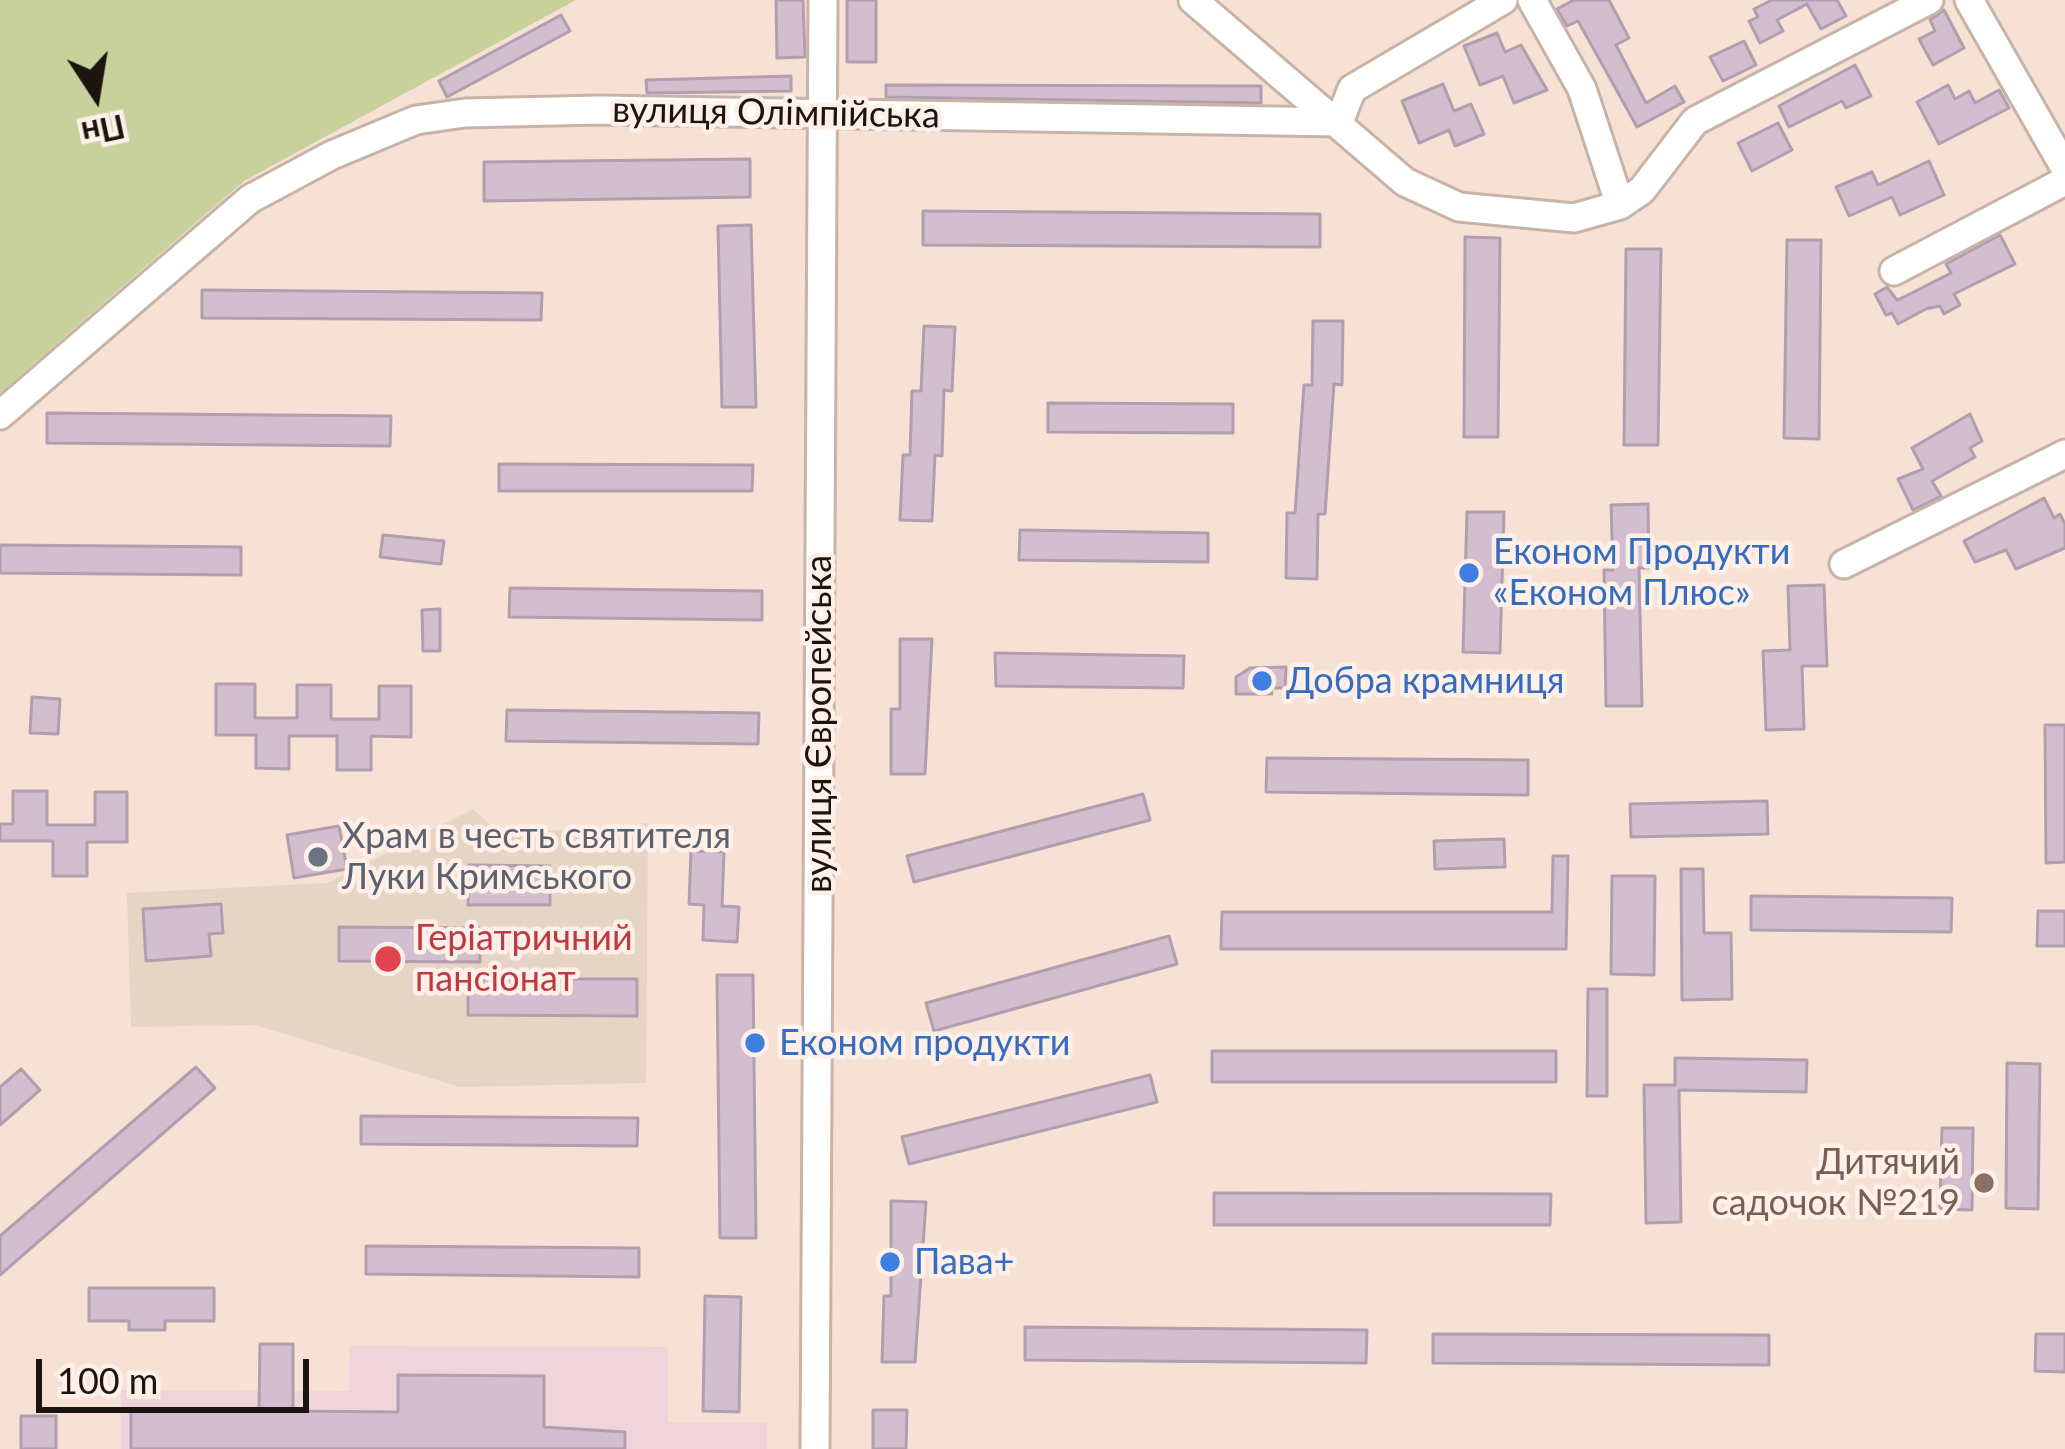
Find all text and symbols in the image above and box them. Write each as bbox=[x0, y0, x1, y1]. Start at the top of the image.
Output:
north arrow bbox=[36, 36, 156, 156]
street label: вулиця Олімпійська bbox=[612, 89, 940, 137]
text: Пн bbox=[78, 107, 129, 155]
place label: Економ Продукти «Економ Плюс» bbox=[1493, 530, 1791, 615]
street label: вулиця Європейська bbox=[797, 555, 841, 893]
marker: Економ Продукти «Економ Плюс» bbox=[1456, 560, 1482, 586]
place label: Добра крамниця bbox=[1286, 659, 1565, 703]
marker: Добра крамниця bbox=[1249, 668, 1275, 694]
place label: Храм в честь святителя Луки Кримського bbox=[342, 814, 731, 899]
marker: Храм в честь святителя Луки Кримського bbox=[305, 844, 331, 870]
place label: Геріатричний пансіонат bbox=[415, 916, 633, 1001]
marker: Геріатричний пансіонат bbox=[372, 943, 404, 975]
place label: Економ продукти bbox=[779, 1021, 1071, 1065]
marker: Економ продукти bbox=[742, 1030, 768, 1056]
place label: Дитячий садочок №219 bbox=[1711, 1140, 1960, 1225]
marker: Дитячий садочок №219 bbox=[1971, 1170, 1997, 1196]
place label: Пава+ bbox=[914, 1240, 1014, 1284]
marker: Пава+ bbox=[877, 1249, 903, 1275]
scale bar bbox=[42, 1335, 315, 1409]
text: 100 m bbox=[57, 1358, 158, 1402]

